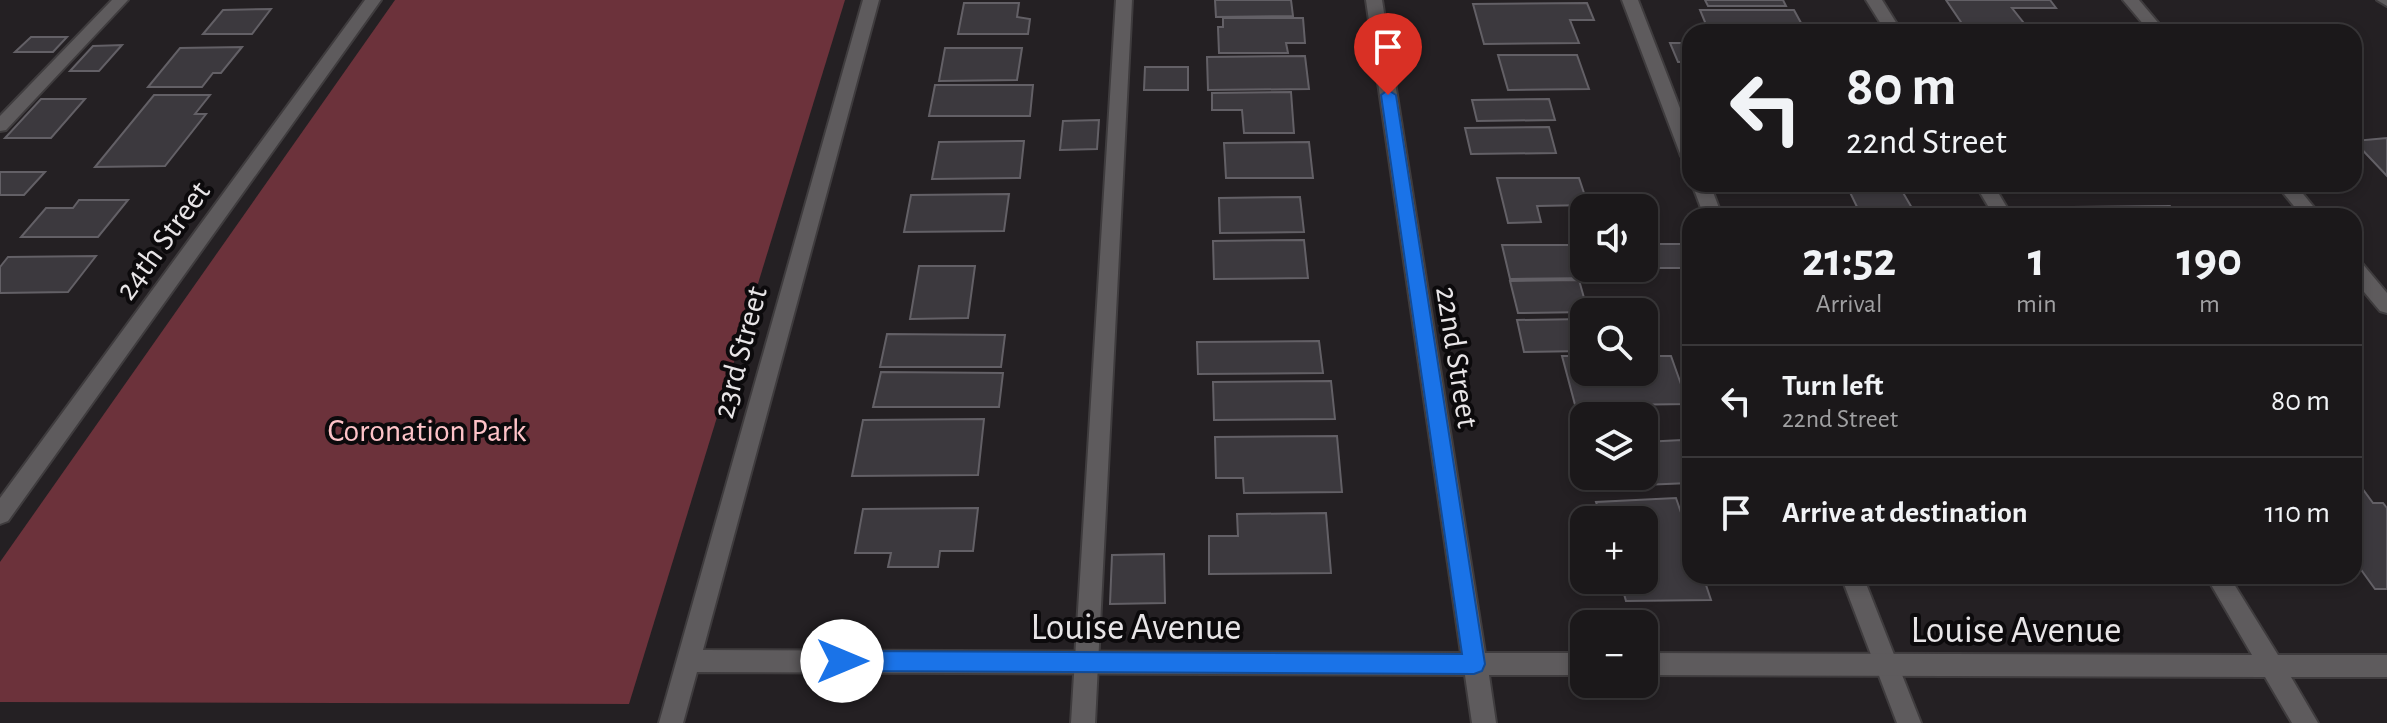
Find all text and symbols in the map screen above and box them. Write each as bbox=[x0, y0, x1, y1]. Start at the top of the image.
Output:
pin bbox=[1354, 13, 1422, 95]
icon: arrive bbox=[1366, 25, 1410, 69]
icon: left bbox=[1714, 56, 1818, 160]
text: 80 m bbox=[1846, 59, 1956, 115]
text: 22nd Street bbox=[1846, 124, 2007, 160]
street label: 24th Street bbox=[109, 176, 216, 306]
map controls bbox=[1570, 194, 1658, 698]
button: sound bbox=[1570, 194, 1658, 282]
text: 21:52 bbox=[1802, 237, 1896, 285]
text: 1 bbox=[2028, 237, 2045, 285]
text: 190 bbox=[2177, 237, 2242, 285]
street label: 23rd Street bbox=[707, 283, 773, 422]
street label: 22nd Street bbox=[1430, 284, 1484, 430]
text: Arrival bbox=[1816, 291, 1882, 317]
text: min bbox=[2016, 291, 2057, 317]
text: m bbox=[2199, 291, 2220, 317]
button: search bbox=[1570, 298, 1658, 386]
text: Turn left bbox=[1782, 371, 1883, 401]
icon: left bbox=[1714, 379, 1758, 423]
text: 80 m bbox=[2271, 386, 2330, 416]
button: layers bbox=[1570, 402, 1658, 490]
text: 22nd Street bbox=[1782, 406, 1898, 432]
park label: Coronation Park bbox=[328, 415, 527, 447]
icon: arrive bbox=[1714, 491, 1758, 535]
text: Arrive at destination bbox=[1782, 498, 2028, 528]
text: 110 m bbox=[2265, 498, 2330, 528]
button: + bbox=[1570, 506, 1658, 594]
street label: Louise Avenue bbox=[1030, 609, 1242, 647]
button: − bbox=[1570, 610, 1658, 698]
street label: Louise Avenue bbox=[1910, 612, 2122, 650]
position arrow bbox=[800, 619, 884, 703]

